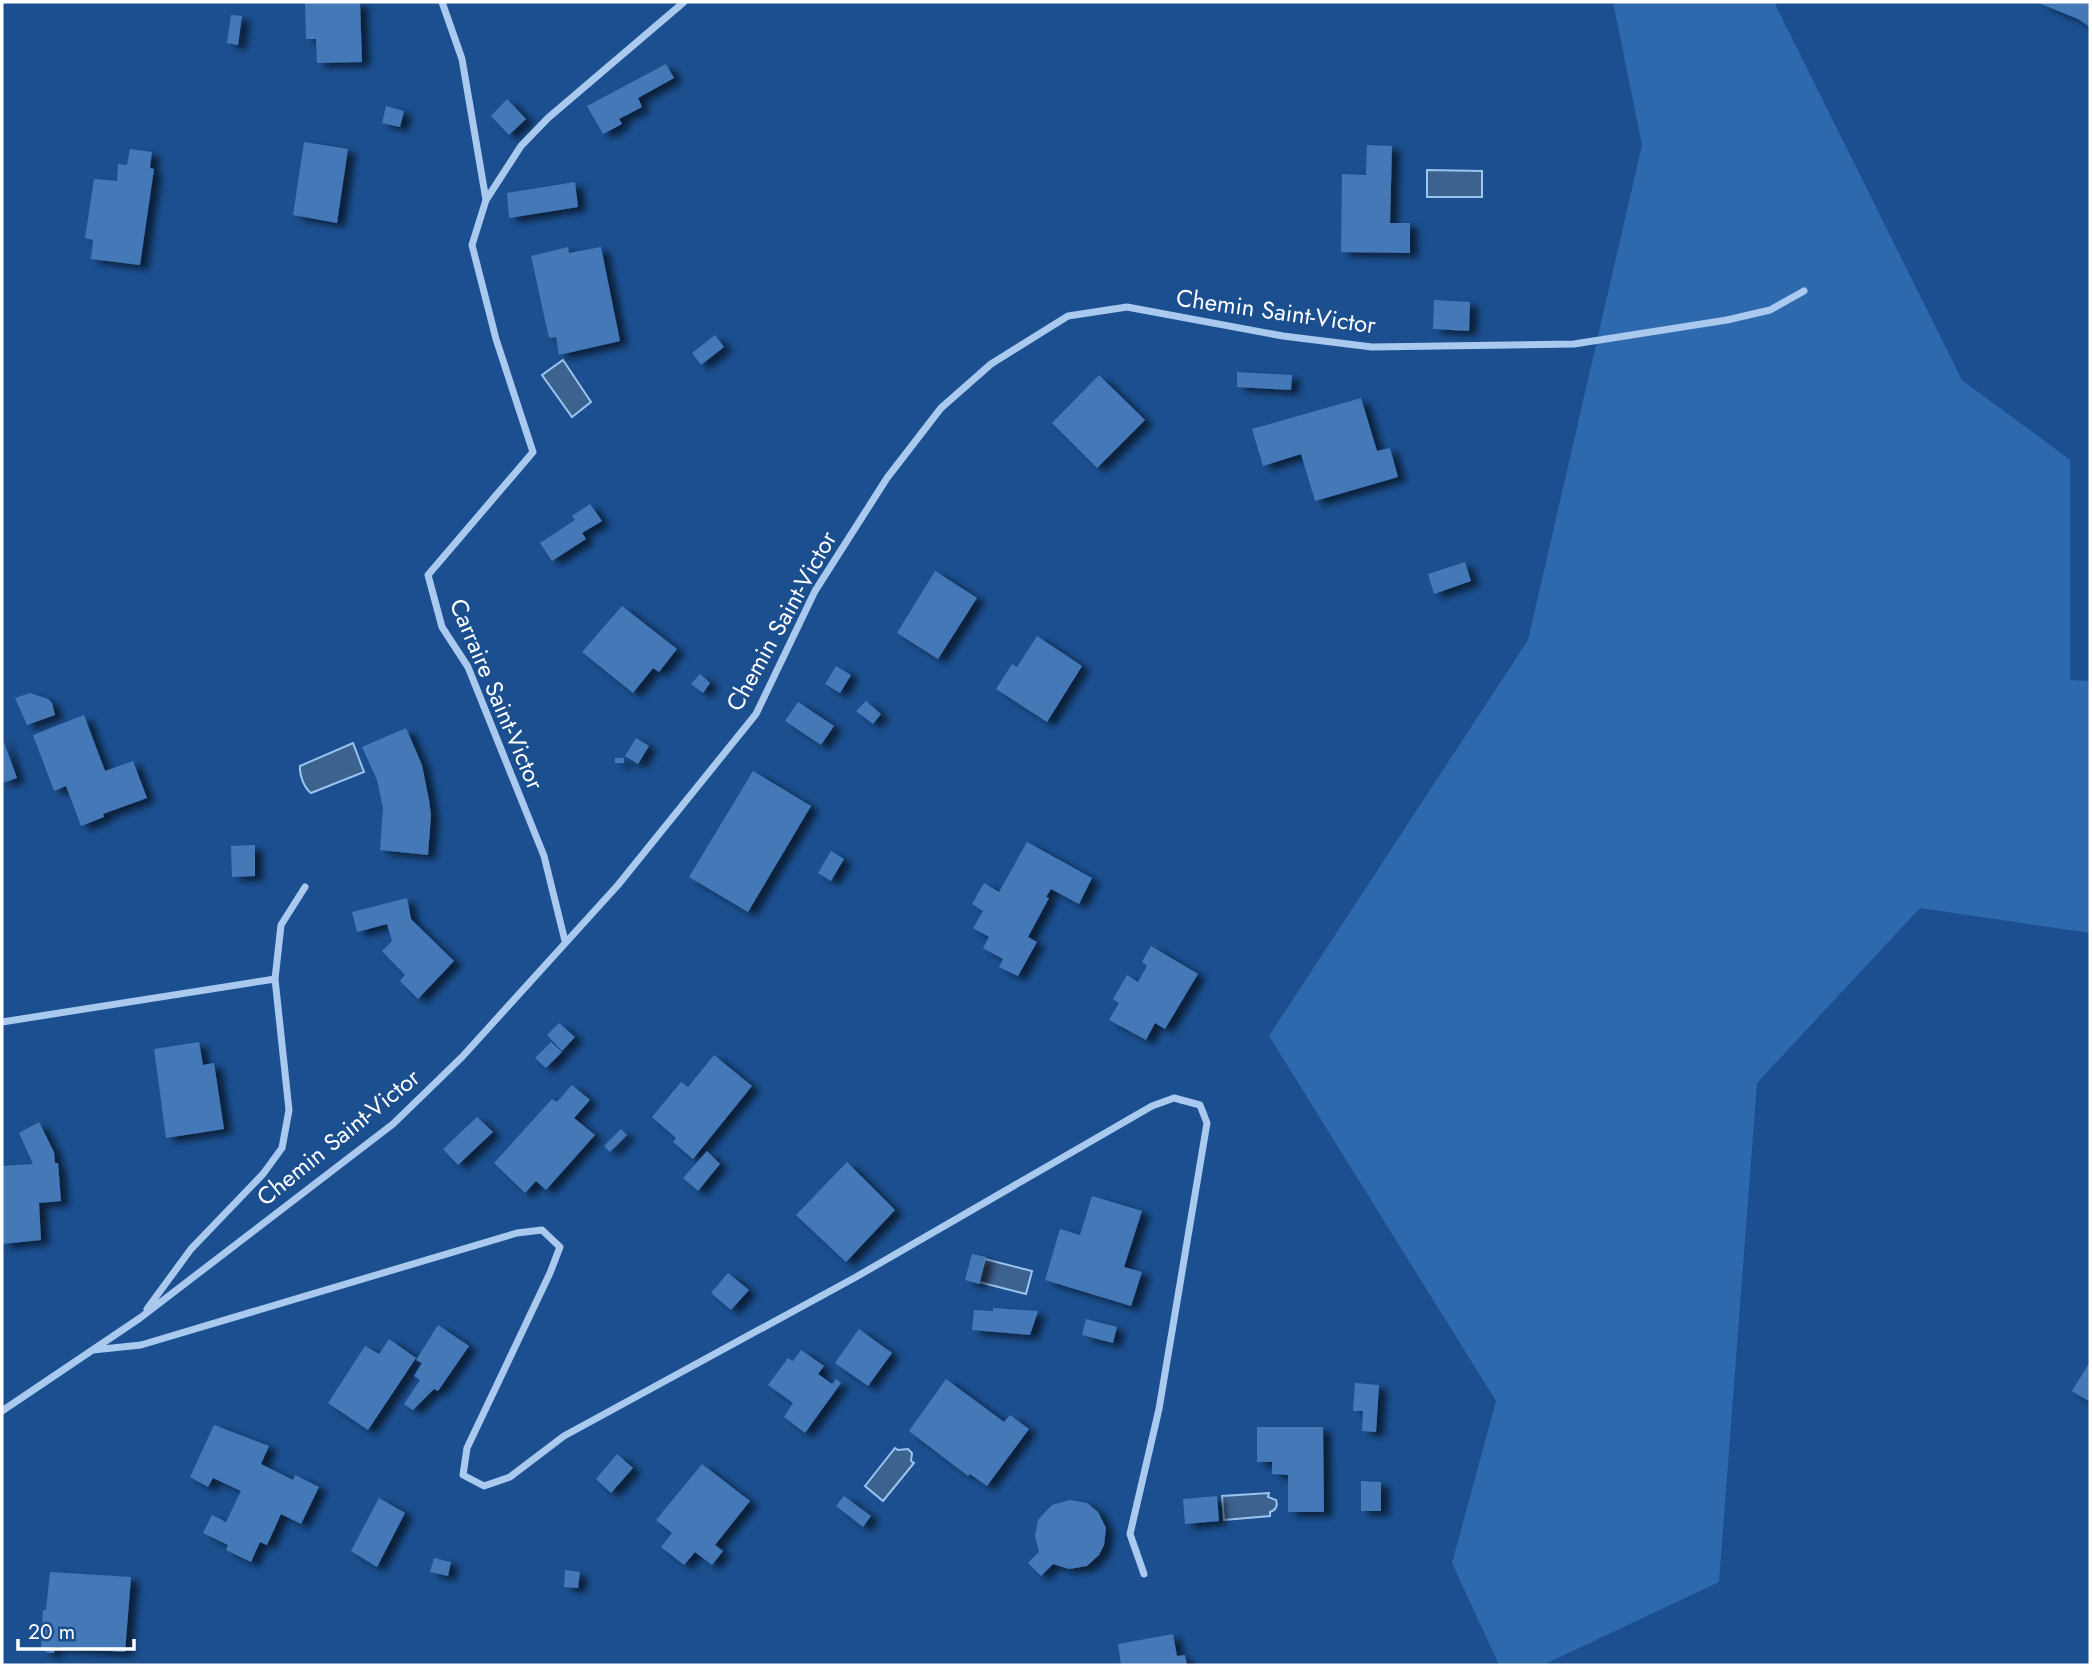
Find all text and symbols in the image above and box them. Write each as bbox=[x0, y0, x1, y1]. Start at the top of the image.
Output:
street label: Chemin Saint-Victor bbox=[1174, 280, 1379, 342]
street label: Chemin Saint-Victor bbox=[717, 524, 845, 717]
street label: Carraire Saint-Victor bbox=[441, 593, 553, 796]
street label: Chemin Saint-Victor bbox=[249, 1060, 428, 1214]
scale bar bbox=[18, 1608, 133, 1652]
text: 20 m bbox=[28, 1617, 75, 1647]

